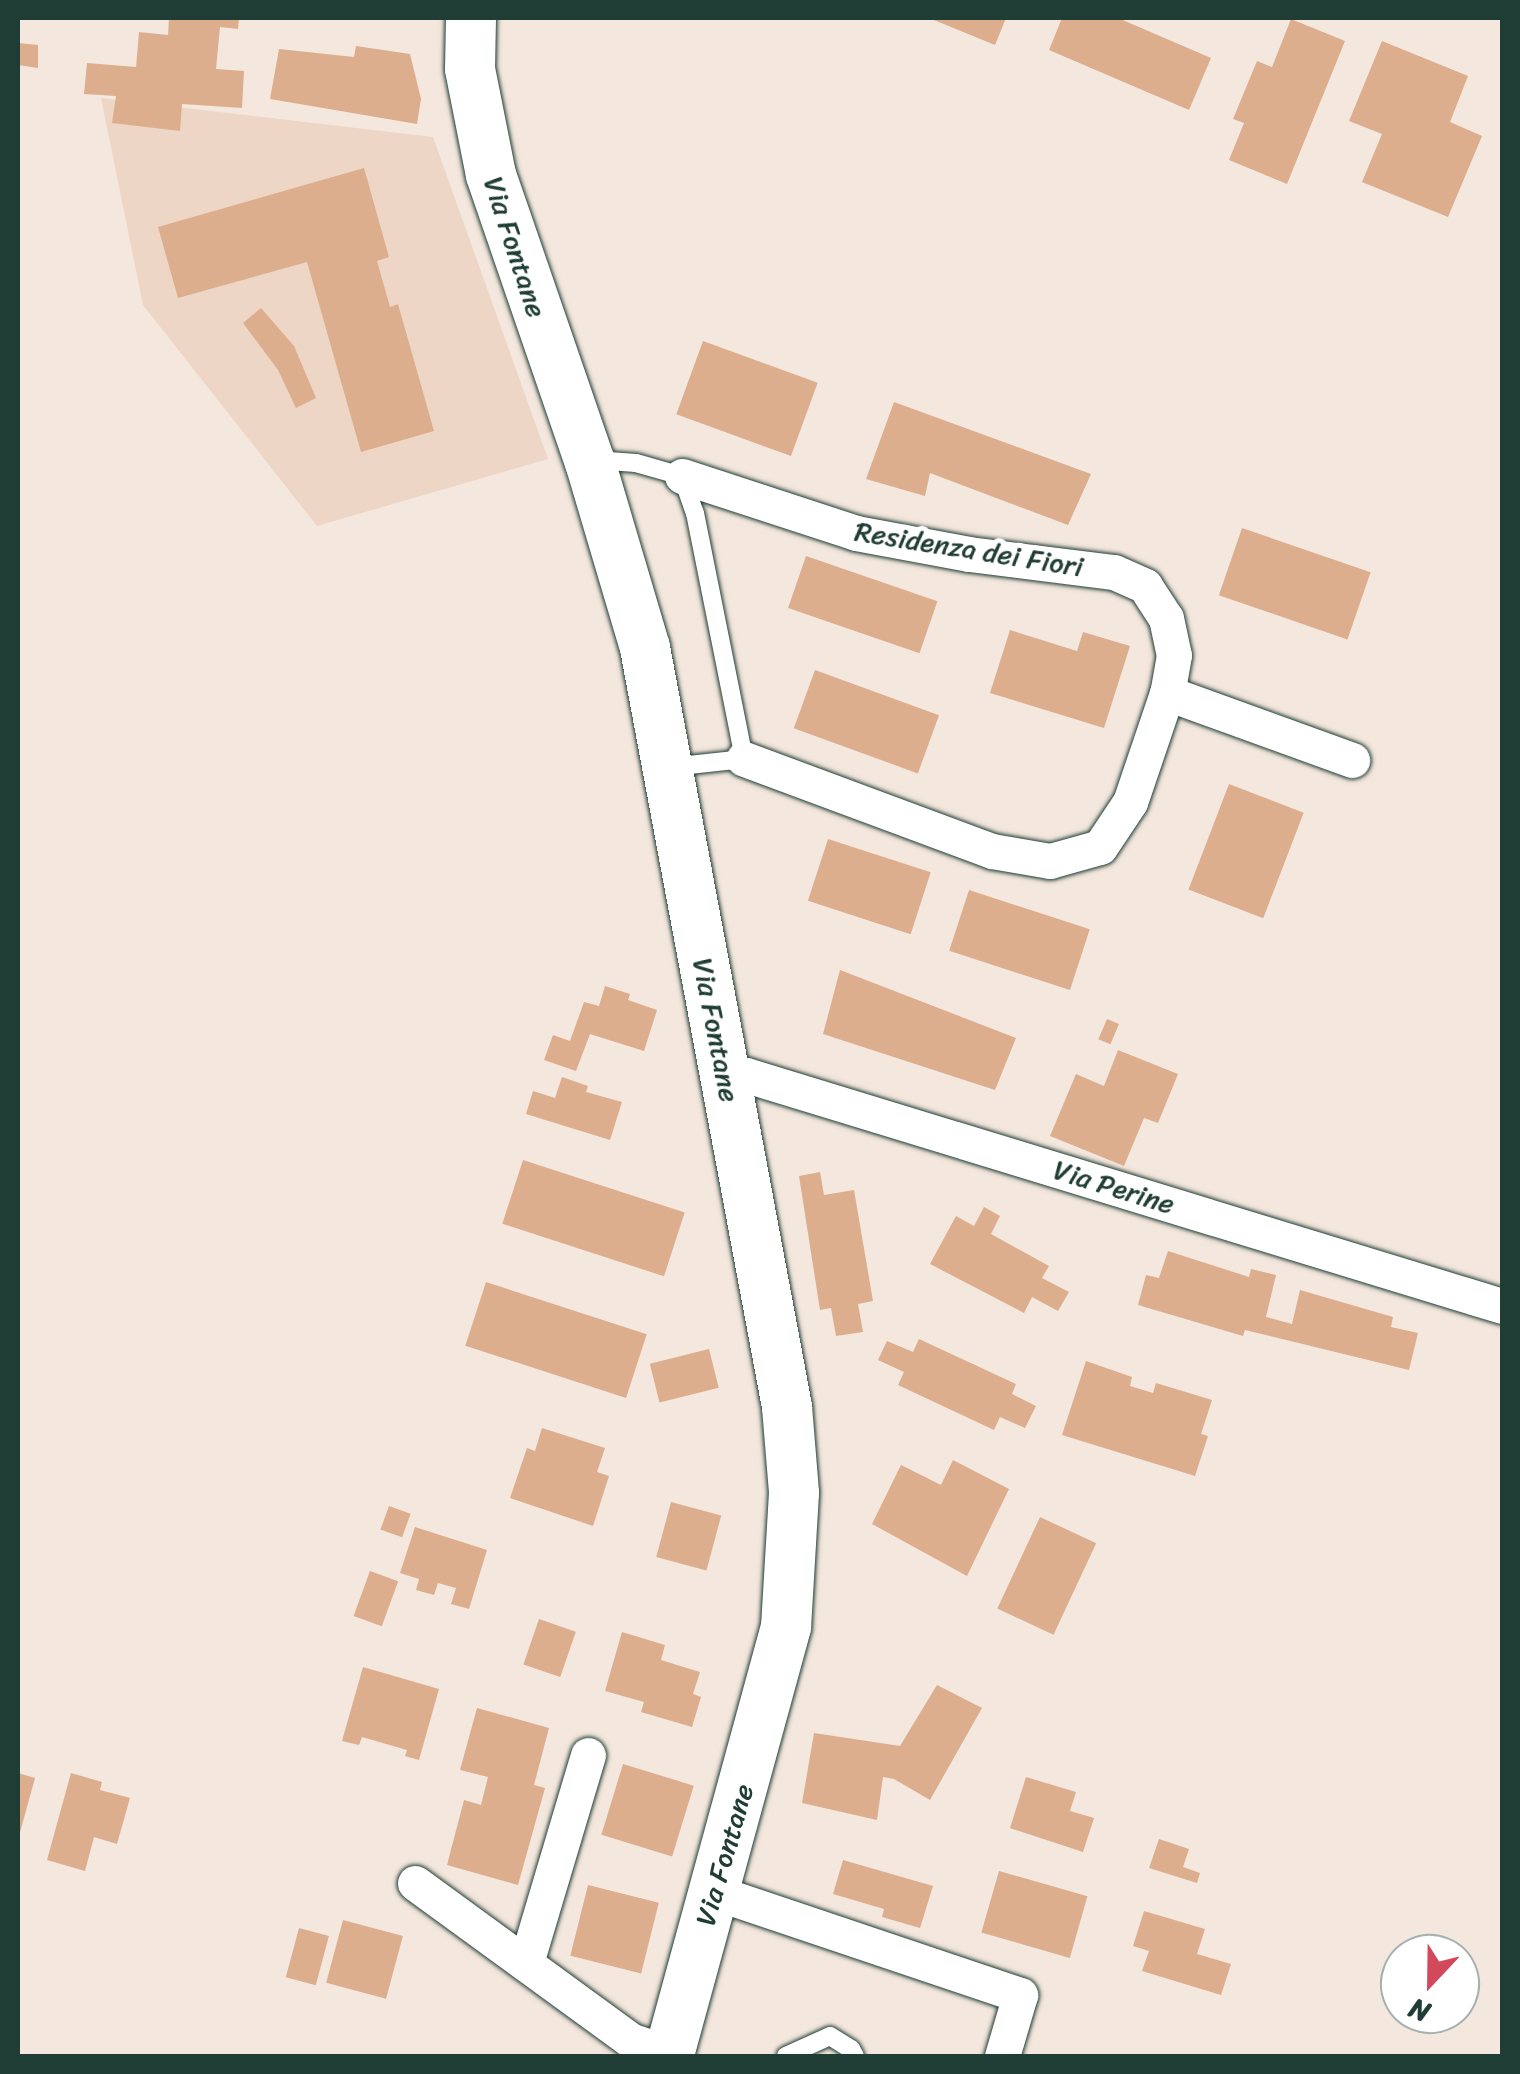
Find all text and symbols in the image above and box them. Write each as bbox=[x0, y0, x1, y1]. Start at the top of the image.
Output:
street label: Via Fontane bbox=[477, 173, 553, 321]
street label: Residenza dei Fiori bbox=[852, 514, 1086, 584]
street label: Via Fontane bbox=[686, 955, 746, 1105]
street label: Via Perine bbox=[1049, 1153, 1179, 1221]
street label: Via Fontane bbox=[689, 1781, 761, 1929]
north arrow bbox=[1380, 1934, 1480, 2034]
text: N bbox=[1401, 1984, 1437, 2037]

